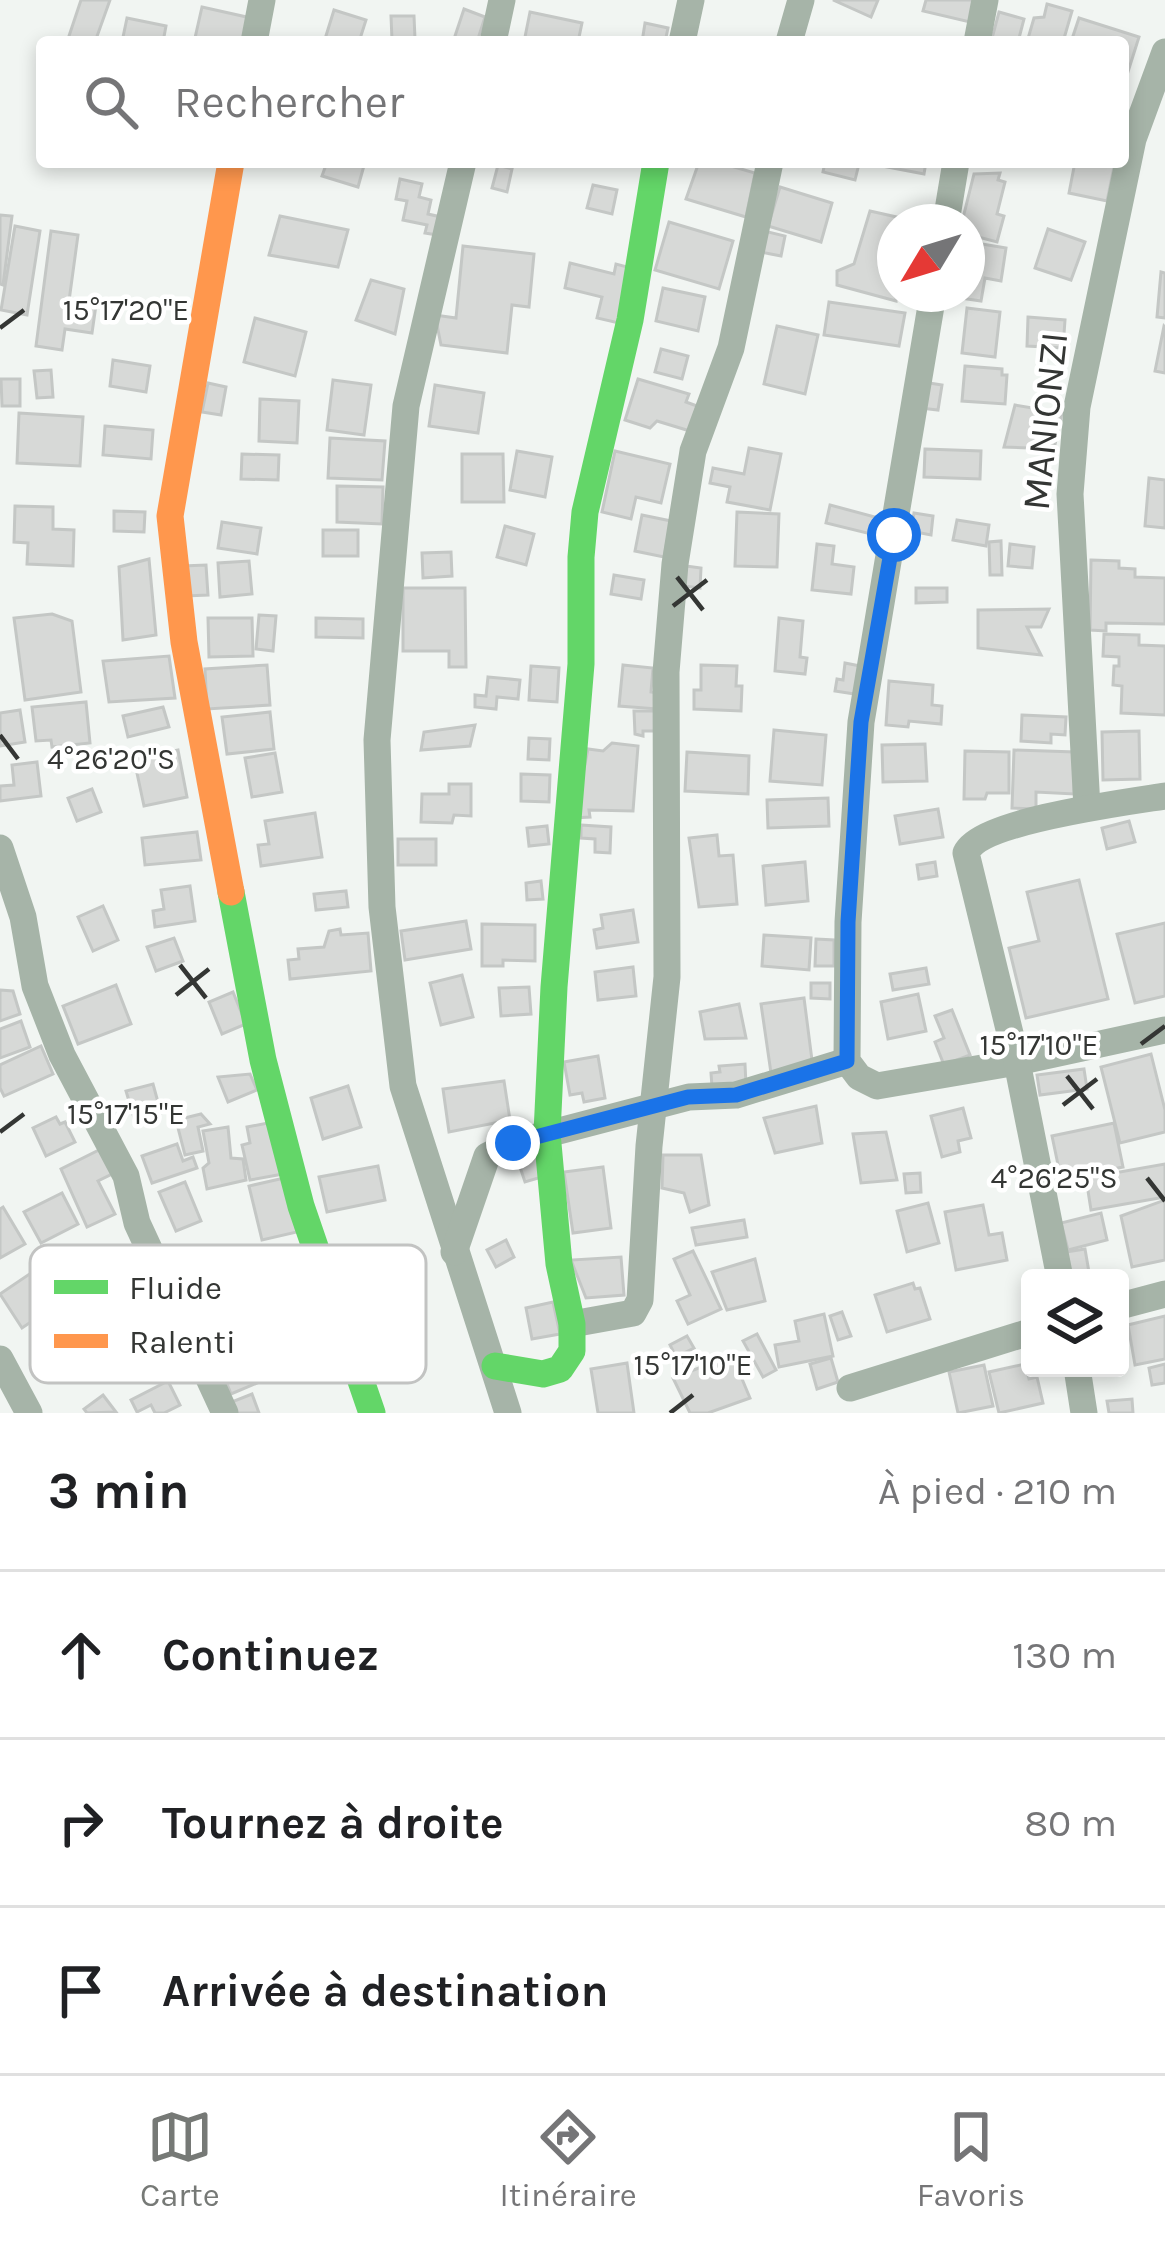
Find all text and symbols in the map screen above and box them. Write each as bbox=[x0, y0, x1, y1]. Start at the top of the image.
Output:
search box bbox=[36, 36, 1129, 168]
icon: search bbox=[78, 69, 144, 135]
text: Rechercher bbox=[174, 76, 404, 128]
north arrow bbox=[877, 204, 985, 312]
text: 15°17'20"E bbox=[63, 292, 189, 328]
street label: MANIONZI bbox=[1013, 330, 1077, 512]
route start bbox=[867, 508, 921, 562]
text: 4°26'20"S bbox=[47, 741, 175, 777]
text: 15°17'10"E bbox=[980, 1027, 1098, 1063]
text: 15°17'15"E bbox=[67, 1096, 185, 1132]
route end bbox=[486, 1116, 540, 1170]
text: 4°26'25"S bbox=[990, 1160, 1118, 1196]
legend bbox=[30, 1245, 426, 1383]
text: Fluide bbox=[129, 1269, 222, 1307]
map controls bbox=[1021, 1269, 1129, 1377]
button: layers bbox=[1021, 1269, 1129, 1377]
text: Ralenti bbox=[129, 1323, 236, 1361]
text: 15°17'10"E bbox=[634, 1347, 752, 1383]
text: 3 min bbox=[48, 1461, 190, 1521]
text: À pied · 210 m bbox=[878, 1468, 1117, 1514]
icon: ahead bbox=[48, 1622, 114, 1688]
text: Continuez bbox=[162, 1629, 379, 1681]
text: 130 m bbox=[1012, 1632, 1117, 1678]
icon: right bbox=[48, 1790, 114, 1856]
text: Tournez à droite bbox=[162, 1797, 504, 1849]
text: 80 m bbox=[1024, 1800, 1117, 1846]
icon: arrive bbox=[48, 1958, 114, 2024]
text: Arrivée à destination bbox=[162, 1965, 609, 2017]
tab: Carte bbox=[140, 2104, 220, 2214]
tab: Itinéraire bbox=[500, 2104, 637, 2214]
tab: Favoris bbox=[917, 2104, 1025, 2214]

